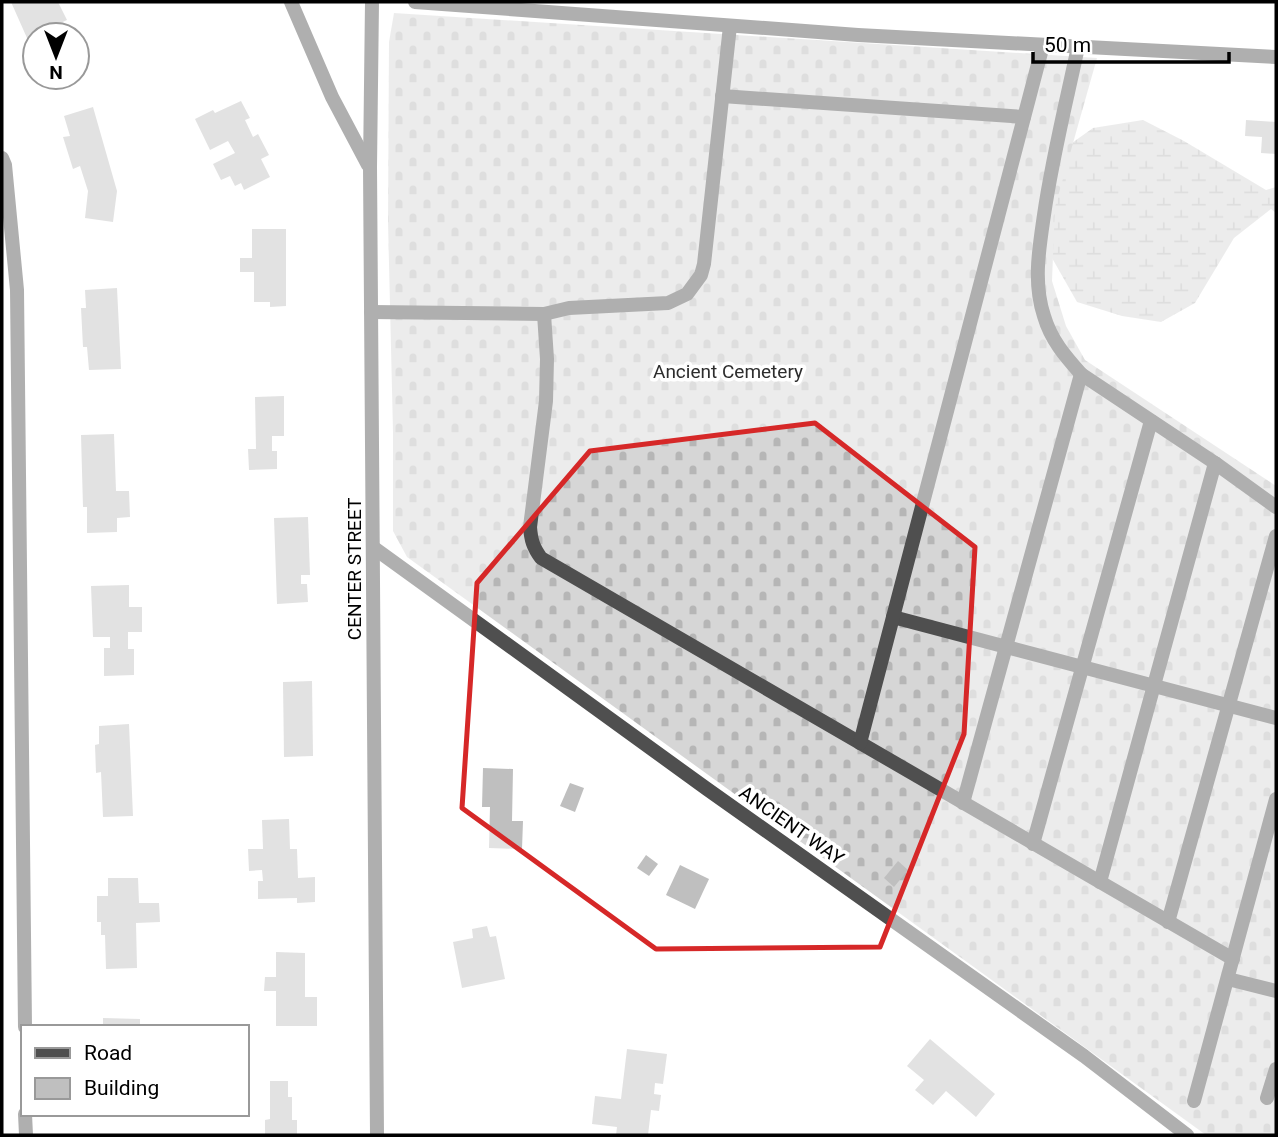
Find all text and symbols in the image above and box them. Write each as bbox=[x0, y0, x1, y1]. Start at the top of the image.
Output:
north arrow bbox=[21, 21, 91, 91]
scale bar bbox=[1033, 21, 1229, 65]
text: 50 m bbox=[1044, 33, 1091, 57]
text: N bbox=[49, 61, 63, 84]
park label: Ancient Cemetery bbox=[653, 360, 803, 383]
street label: CENTER STREET bbox=[343, 498, 366, 640]
street label: ANCIENT WAY bbox=[735, 781, 849, 870]
legend bbox=[21, 1025, 248, 1116]
text: Road bbox=[84, 1041, 132, 1065]
text: Building bbox=[84, 1076, 159, 1100]

